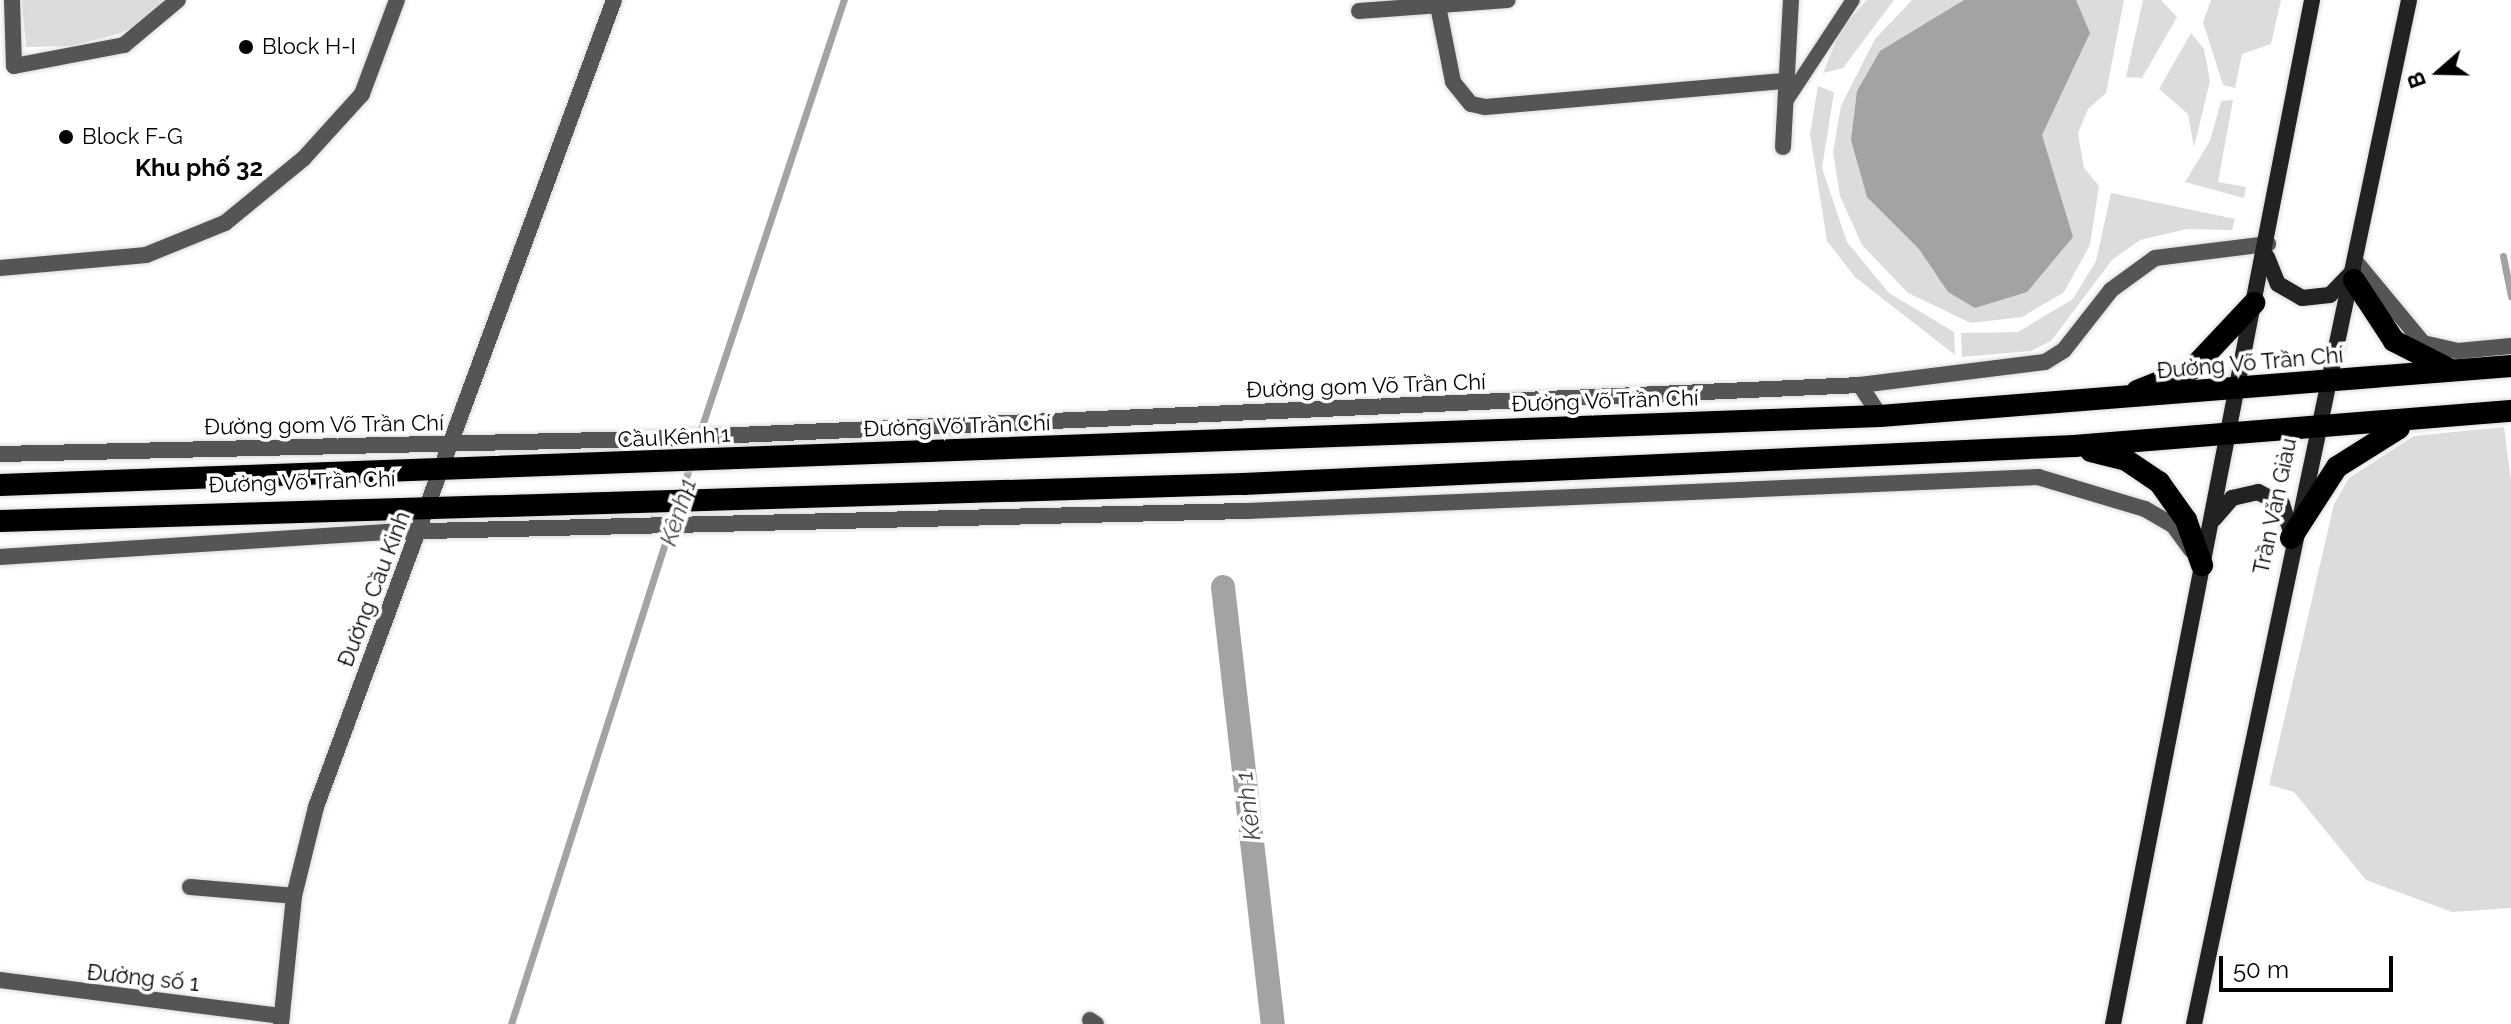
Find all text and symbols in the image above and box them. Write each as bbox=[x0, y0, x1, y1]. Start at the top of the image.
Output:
north arrow bbox=[2399, 32, 2479, 112]
place label: Block H-I bbox=[262, 34, 356, 60]
marker: Block H-I bbox=[237, 38, 255, 56]
text: B bbox=[2402, 69, 2431, 92]
place label: Block F-G bbox=[82, 124, 183, 150]
marker: Block F-G bbox=[57, 128, 75, 146]
district label: Khu phố 32 bbox=[135, 154, 263, 182]
street label: Đường Võ Trần Chí bbox=[2155, 342, 2345, 384]
street label: Đường gom Võ Trần Chí bbox=[1245, 369, 1487, 403]
street label: Đường Võ Trần Chí bbox=[1510, 385, 1700, 417]
street label: Đường gom Võ Trần Chí bbox=[203, 410, 445, 440]
street label: Đường Võ Trần Chí bbox=[862, 410, 1052, 442]
street label: Cầu Kênh 1 bbox=[617, 421, 731, 453]
street label: Trần Văn Giàu bbox=[2248, 435, 2302, 577]
street label: Đường Võ Trần Chí bbox=[207, 466, 397, 498]
water label: Kênh 1 bbox=[654, 475, 702, 549]
street label: Đường Cầu Kinh bbox=[332, 508, 416, 670]
water label: Kênh 1 bbox=[1229, 770, 1267, 842]
scale bar bbox=[2223, 940, 2397, 990]
text: 50 m bbox=[2233, 955, 2289, 984]
street label: Đường số 1 bbox=[86, 959, 200, 997]

